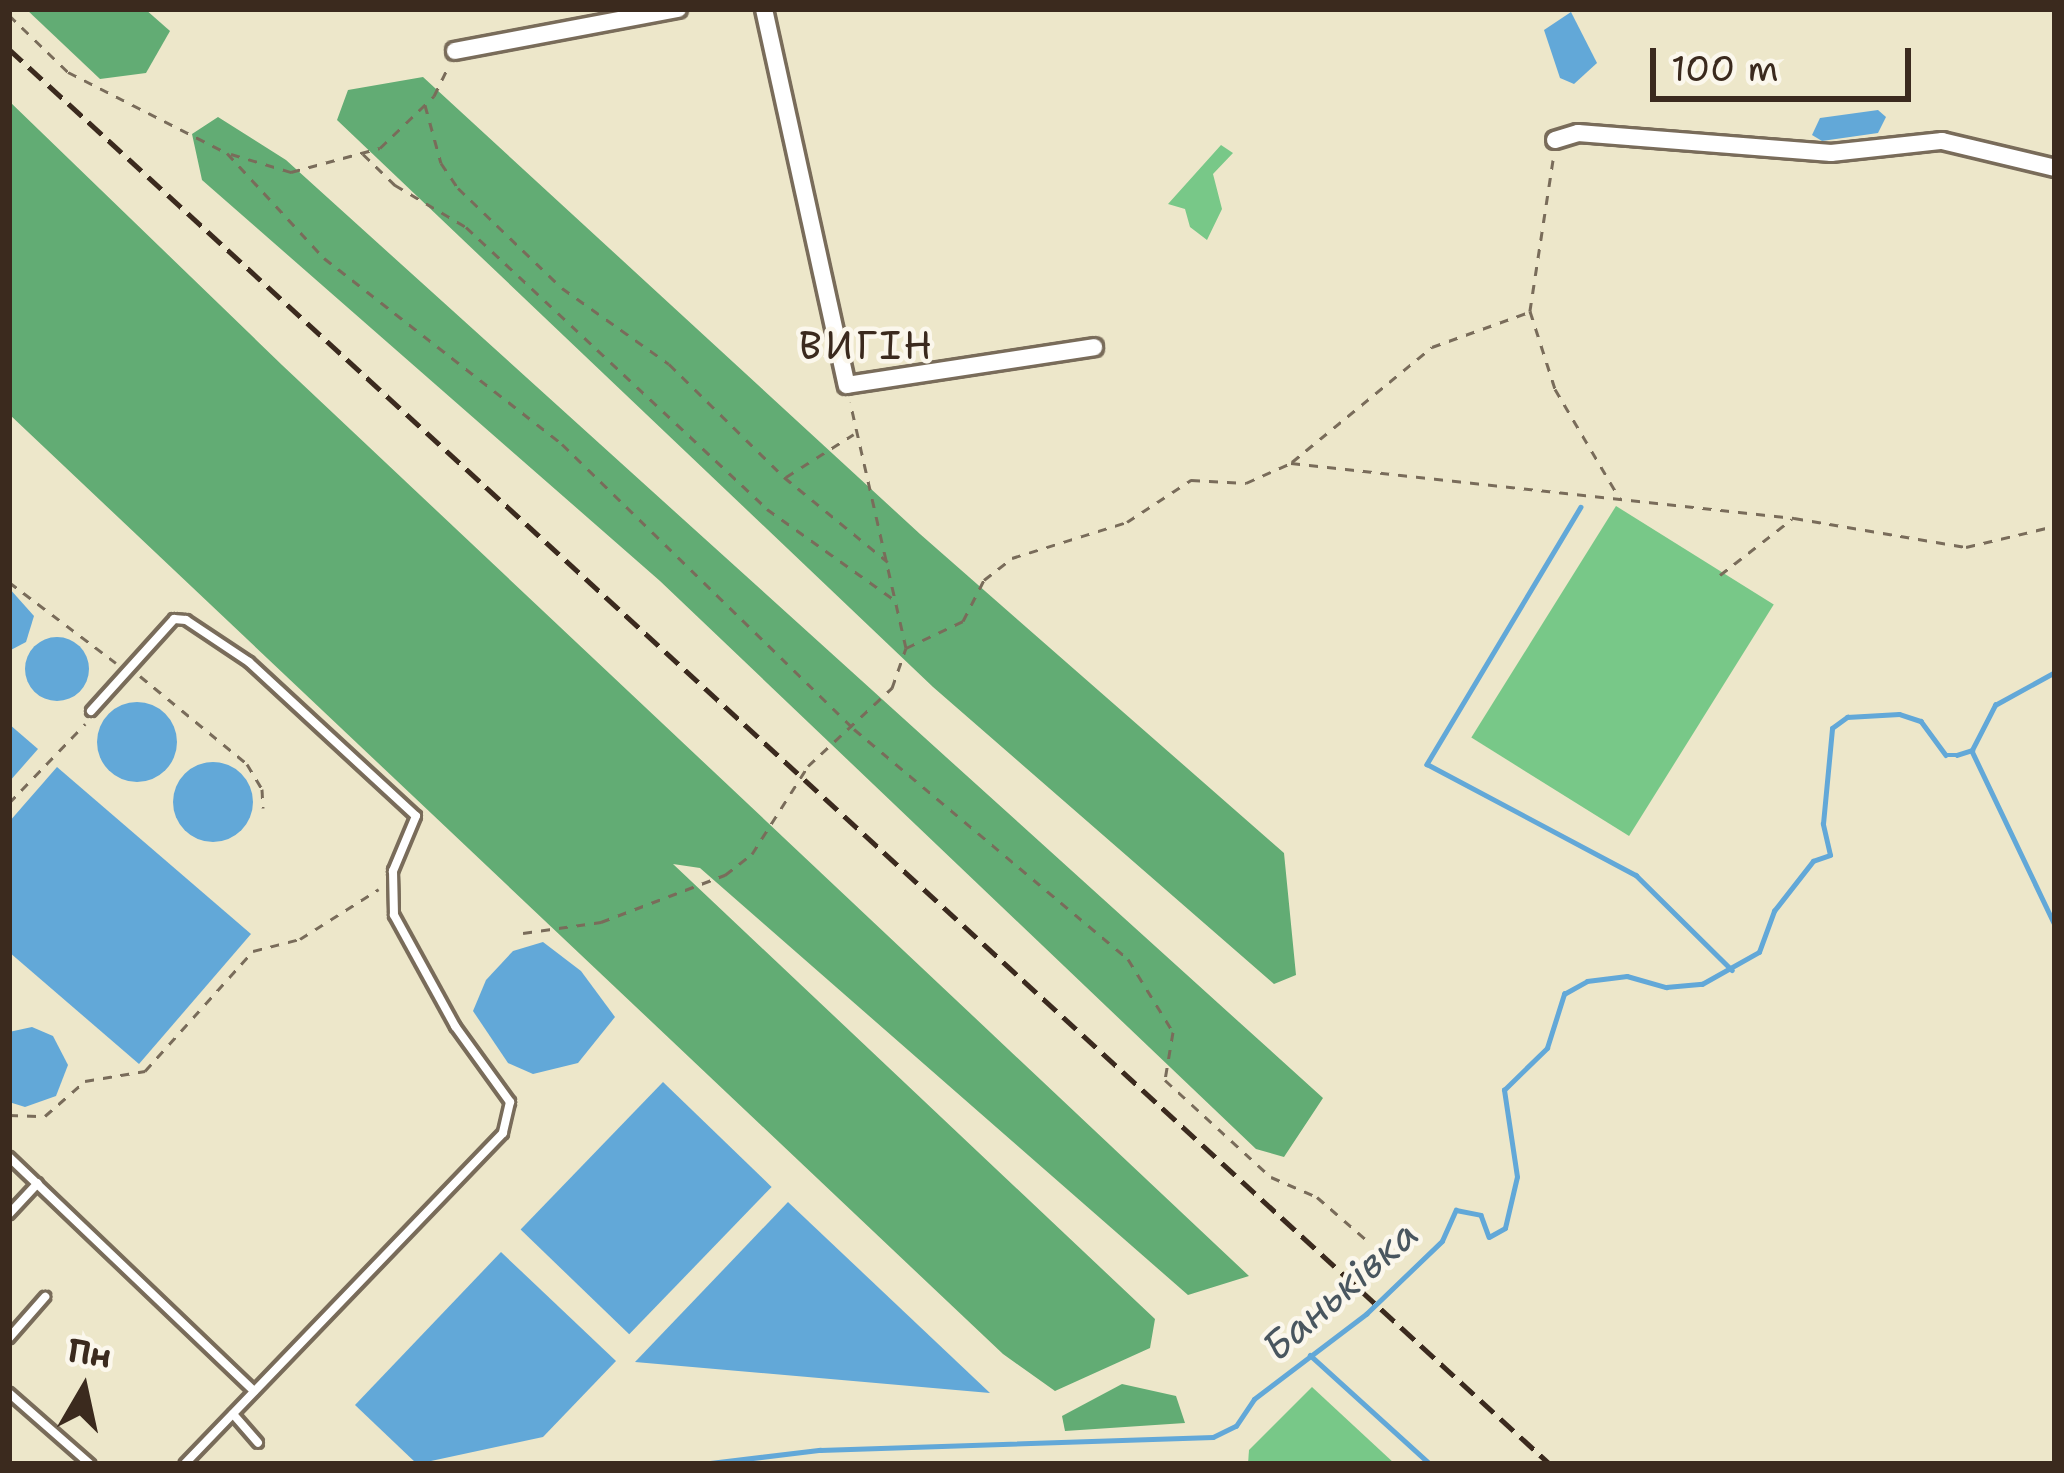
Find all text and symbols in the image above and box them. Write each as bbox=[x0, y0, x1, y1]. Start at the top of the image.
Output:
scale bar bbox=[1656, 24, 1917, 98]
text: 100 m bbox=[1671, 44, 1779, 93]
district label: ВИГІН bbox=[799, 322, 935, 368]
water label: Баньківка bbox=[1253, 1210, 1427, 1370]
text: Пн bbox=[65, 1327, 115, 1379]
north arrow bbox=[24, 1329, 144, 1449]

